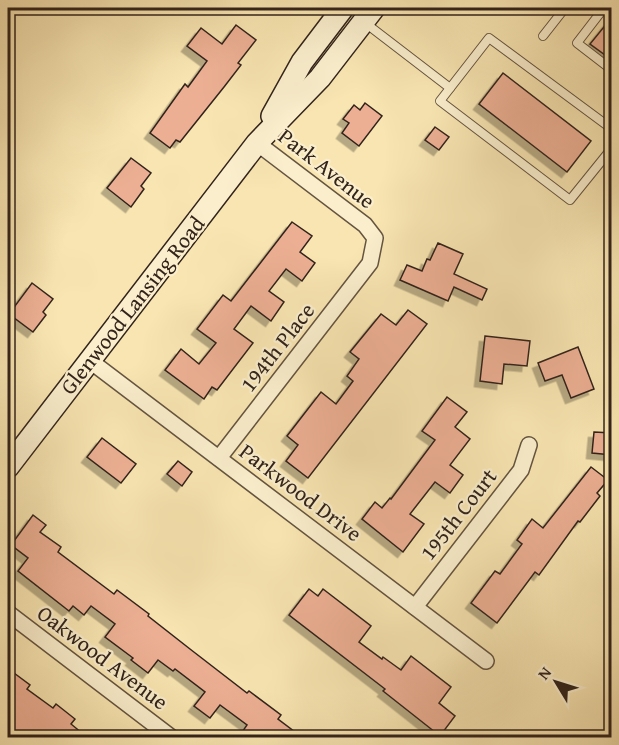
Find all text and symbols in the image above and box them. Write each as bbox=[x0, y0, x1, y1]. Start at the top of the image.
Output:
street label: Park Avenue bbox=[272, 120, 382, 216]
street label: Glenwood Lansing Road bbox=[52, 209, 212, 401]
street label: 194th Place bbox=[232, 296, 322, 398]
street label: Parkwood Drive bbox=[233, 435, 369, 549]
street label: 195th Court bbox=[412, 461, 504, 567]
street label: Oakwood Avenue bbox=[31, 597, 175, 717]
north arrow bbox=[526, 652, 586, 712]
text: N bbox=[531, 661, 557, 684]

